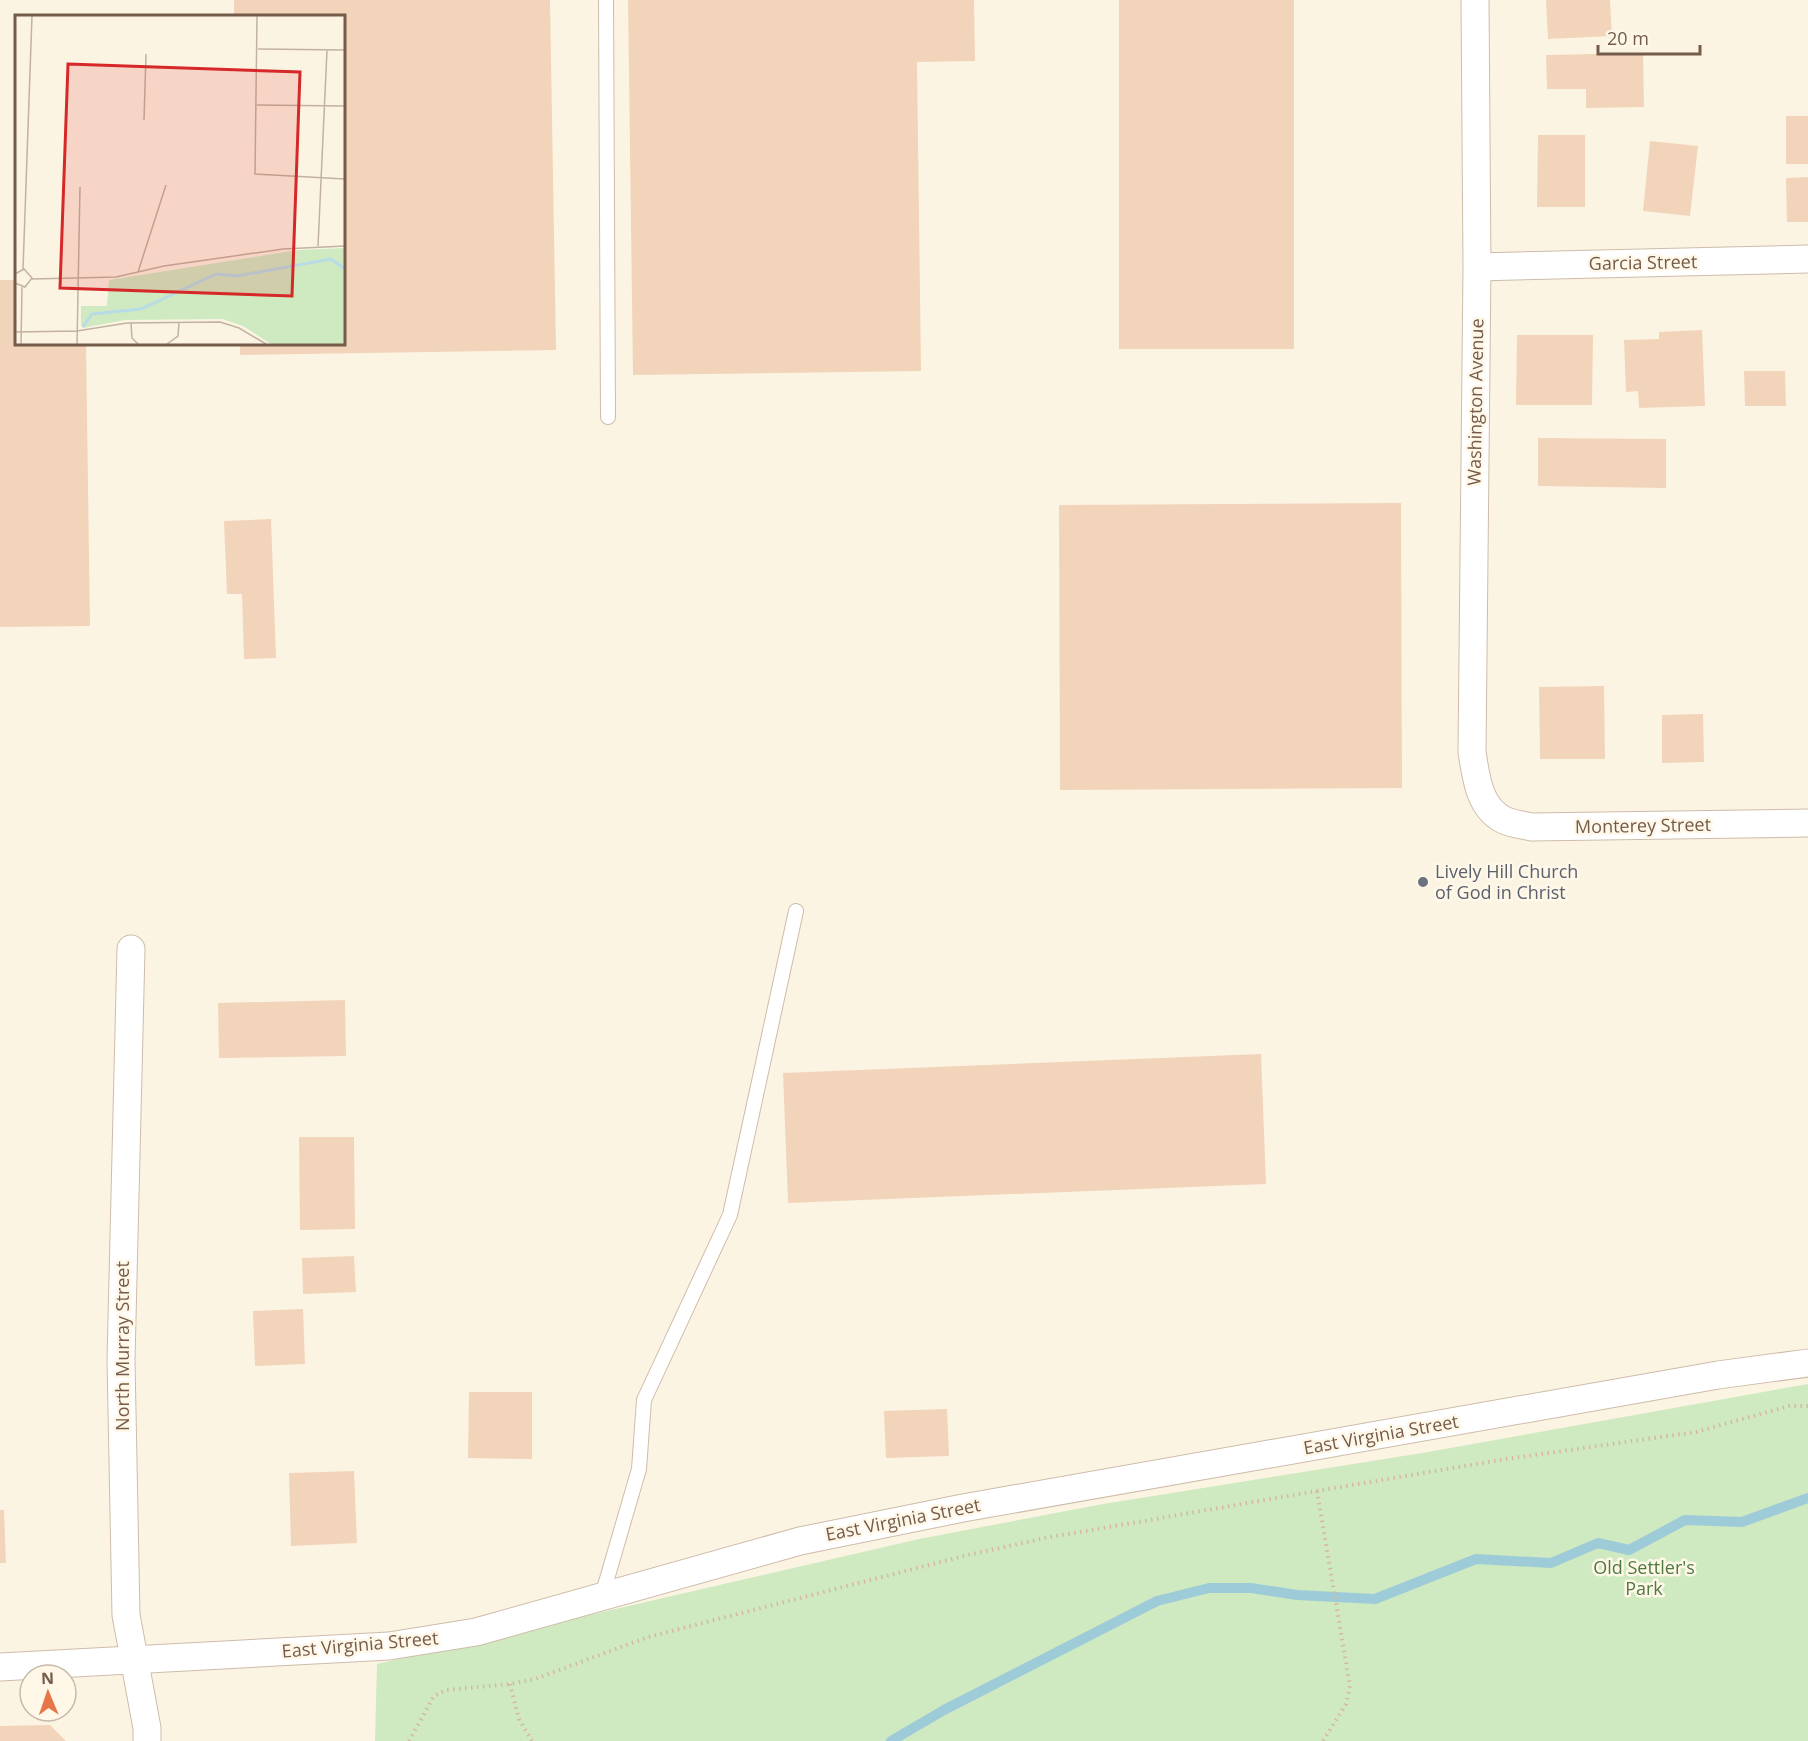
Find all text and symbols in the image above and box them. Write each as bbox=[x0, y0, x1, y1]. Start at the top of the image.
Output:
inset map bbox=[15, 15, 345, 345]
scale bar bbox=[1598, 18, 1700, 56]
text: 20 m bbox=[1607, 26, 1649, 50]
street label: Garcia Street bbox=[1589, 249, 1697, 275]
street label: Washington Avenue bbox=[1462, 318, 1488, 486]
street label: Monterey Street bbox=[1575, 812, 1711, 838]
place label: Lively Hill Church of God in Christ bbox=[1435, 859, 1578, 904]
marker: Lively Hill Church of God in Christ bbox=[1416, 875, 1430, 889]
street label: North Murray Street bbox=[110, 1261, 134, 1431]
street label: East Virginia Street bbox=[1301, 1409, 1460, 1459]
street label: East Virginia Street bbox=[823, 1492, 982, 1546]
park label: Old Settler's Park bbox=[1593, 1555, 1695, 1600]
street label: East Virginia Street bbox=[281, 1625, 439, 1663]
north arrow bbox=[18, 1663, 78, 1723]
text: N bbox=[41, 1667, 54, 1689]

